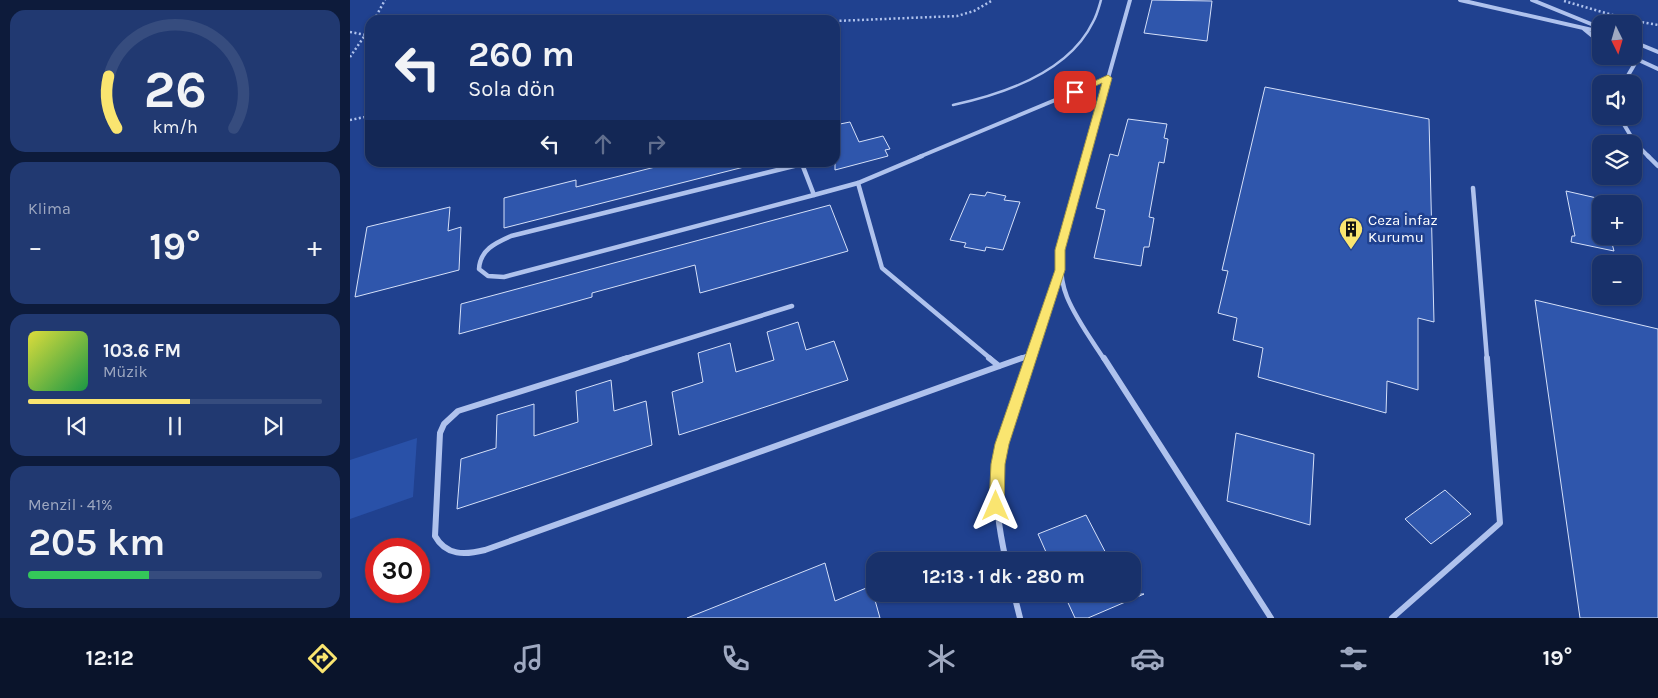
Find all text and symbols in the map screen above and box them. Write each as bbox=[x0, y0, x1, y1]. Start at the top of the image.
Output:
north arrow bbox=[1592, 15, 1642, 65]
map controls bbox=[1592, 15, 1642, 305]
text: 260 m bbox=[468, 34, 575, 75]
icon: left bbox=[385, 35, 450, 100]
text: 26 bbox=[143, 59, 207, 120]
pin bbox=[1054, 71, 1096, 113]
button: sound bbox=[1592, 75, 1642, 125]
text: Sola dön bbox=[468, 76, 555, 102]
icon: arrive bbox=[1061, 78, 1089, 106]
text: km/h bbox=[152, 117, 198, 138]
icon: left bbox=[536, 130, 564, 158]
icon: ahead bbox=[589, 130, 617, 158]
icon: right bbox=[642, 130, 670, 158]
button: layers bbox=[1592, 135, 1642, 185]
button: + bbox=[1592, 195, 1642, 245]
text: Klima bbox=[28, 199, 71, 218]
place label: Ceza İnfaz Kurumu bbox=[1368, 211, 1438, 246]
building icon: Ceza İnfaz Kurumu bbox=[1338, 216, 1364, 250]
text: 19° bbox=[149, 224, 201, 269]
text: − bbox=[28, 230, 43, 263]
text: + bbox=[307, 230, 322, 263]
button: − bbox=[1592, 255, 1642, 305]
text: 103.6 FM bbox=[103, 340, 181, 362]
text: Müzik bbox=[103, 362, 148, 381]
icon: previous bbox=[63, 412, 91, 440]
icon: pause bbox=[161, 412, 189, 440]
icon: next bbox=[259, 412, 287, 440]
position arrow bbox=[969, 479, 1021, 531]
text: Menzil · 41% bbox=[28, 495, 113, 514]
text: 205 km bbox=[28, 520, 165, 565]
speed limit sign: 30 bbox=[365, 538, 430, 603]
text: 12:13 · 1 dk · 280 m bbox=[922, 566, 1085, 588]
icon: directions bbox=[305, 641, 340, 676]
icon: music bbox=[511, 641, 546, 676]
icon: phone bbox=[718, 641, 753, 676]
icon: climate bbox=[924, 641, 959, 676]
icon: car bbox=[1130, 641, 1165, 676]
icon: filters bbox=[1336, 641, 1371, 676]
text: 12:12 bbox=[86, 645, 134, 671]
text: 19° bbox=[1543, 645, 1572, 671]

